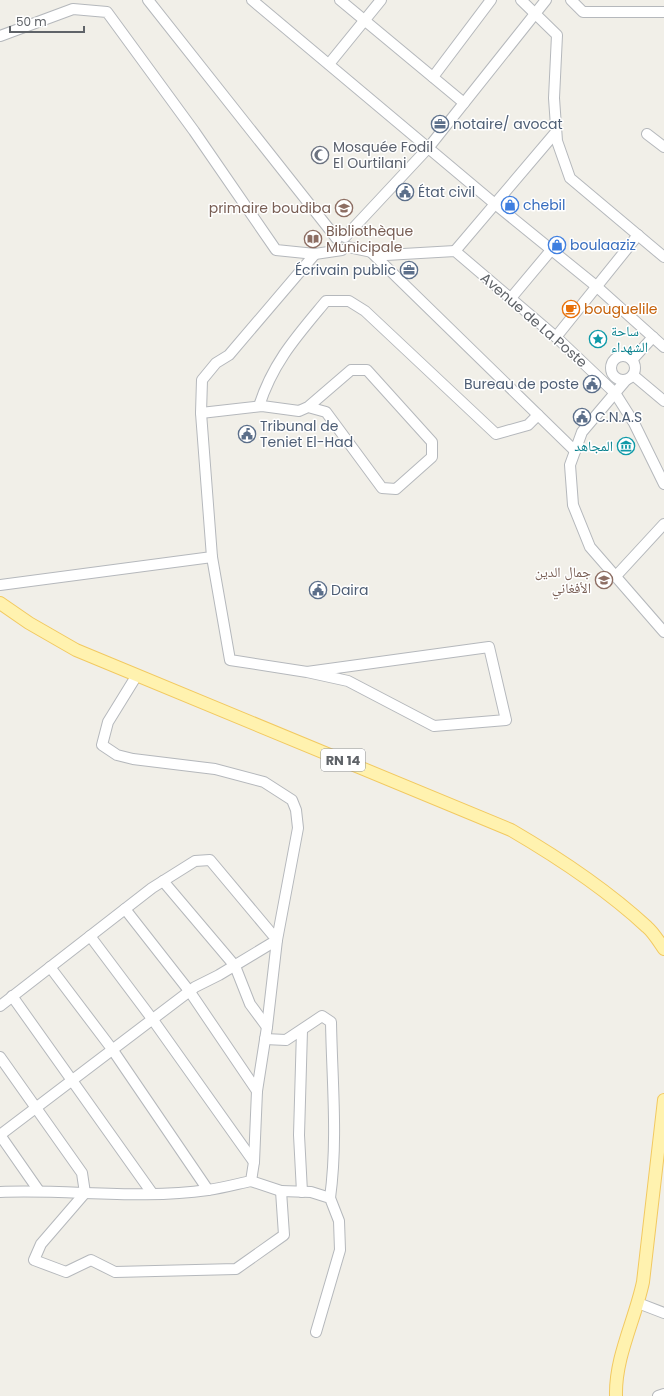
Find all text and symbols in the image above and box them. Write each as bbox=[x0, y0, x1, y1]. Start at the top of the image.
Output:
scale bar bbox=[10, 8, 84, 34]
text: 50 m bbox=[16, 13, 47, 30]
office icon: notaire/ avocat bbox=[430, 114, 450, 134]
place label: notaire/ avocat bbox=[453, 114, 563, 134]
place label: Mosquée Fodil El Ourtilani bbox=[333, 137, 433, 173]
mosque icon: Mosquée Fodil El Ourtilani bbox=[310, 145, 330, 165]
public building icon: État civil bbox=[395, 182, 415, 202]
place label: État civil bbox=[418, 182, 475, 202]
shop icon: chebil bbox=[500, 195, 520, 215]
place label: chebil bbox=[523, 195, 566, 215]
place label: primaire boudiba bbox=[209, 198, 331, 218]
school or university icon: primaire boudiba bbox=[334, 198, 354, 218]
place label: Bibliothèque Municipale bbox=[326, 221, 413, 257]
library icon: Bibliothèque Municipale bbox=[303, 229, 323, 249]
shop icon: boulaaziz bbox=[547, 235, 567, 255]
place label: boulaaziz bbox=[570, 235, 636, 255]
place label: Écrivain public bbox=[295, 260, 396, 280]
office icon: Écrivain public bbox=[399, 260, 419, 280]
street label: Avenue de La Poste bbox=[476, 268, 592, 372]
cafe icon: bouguelile bbox=[561, 299, 581, 319]
place label: bouguelile bbox=[584, 299, 658, 319]
place label: ساحة الشهداء bbox=[611, 321, 648, 357]
place icon: ساحة الشهداء bbox=[588, 329, 608, 349]
place label: Bureau de poste bbox=[464, 374, 579, 394]
public building icon: Bureau de poste bbox=[582, 374, 602, 394]
public building icon: C.N.A.S bbox=[572, 407, 592, 427]
place label: C.N.A.S bbox=[595, 407, 642, 427]
place label: Tribunal de Teniet El-Had bbox=[260, 416, 353, 452]
public building icon: Tribunal de Teniet El-Had bbox=[237, 424, 257, 444]
place label: المجاهد bbox=[574, 436, 613, 456]
museum icon: المجاهد bbox=[616, 436, 636, 456]
place label: جمال الدين الأفغاني bbox=[535, 562, 591, 600]
school or university icon: جمال الدين الأفغاني bbox=[594, 570, 614, 590]
public building icon: Daira bbox=[308, 580, 328, 600]
place label: Daira bbox=[331, 580, 369, 600]
road number: RN 14 bbox=[321, 749, 365, 771]

